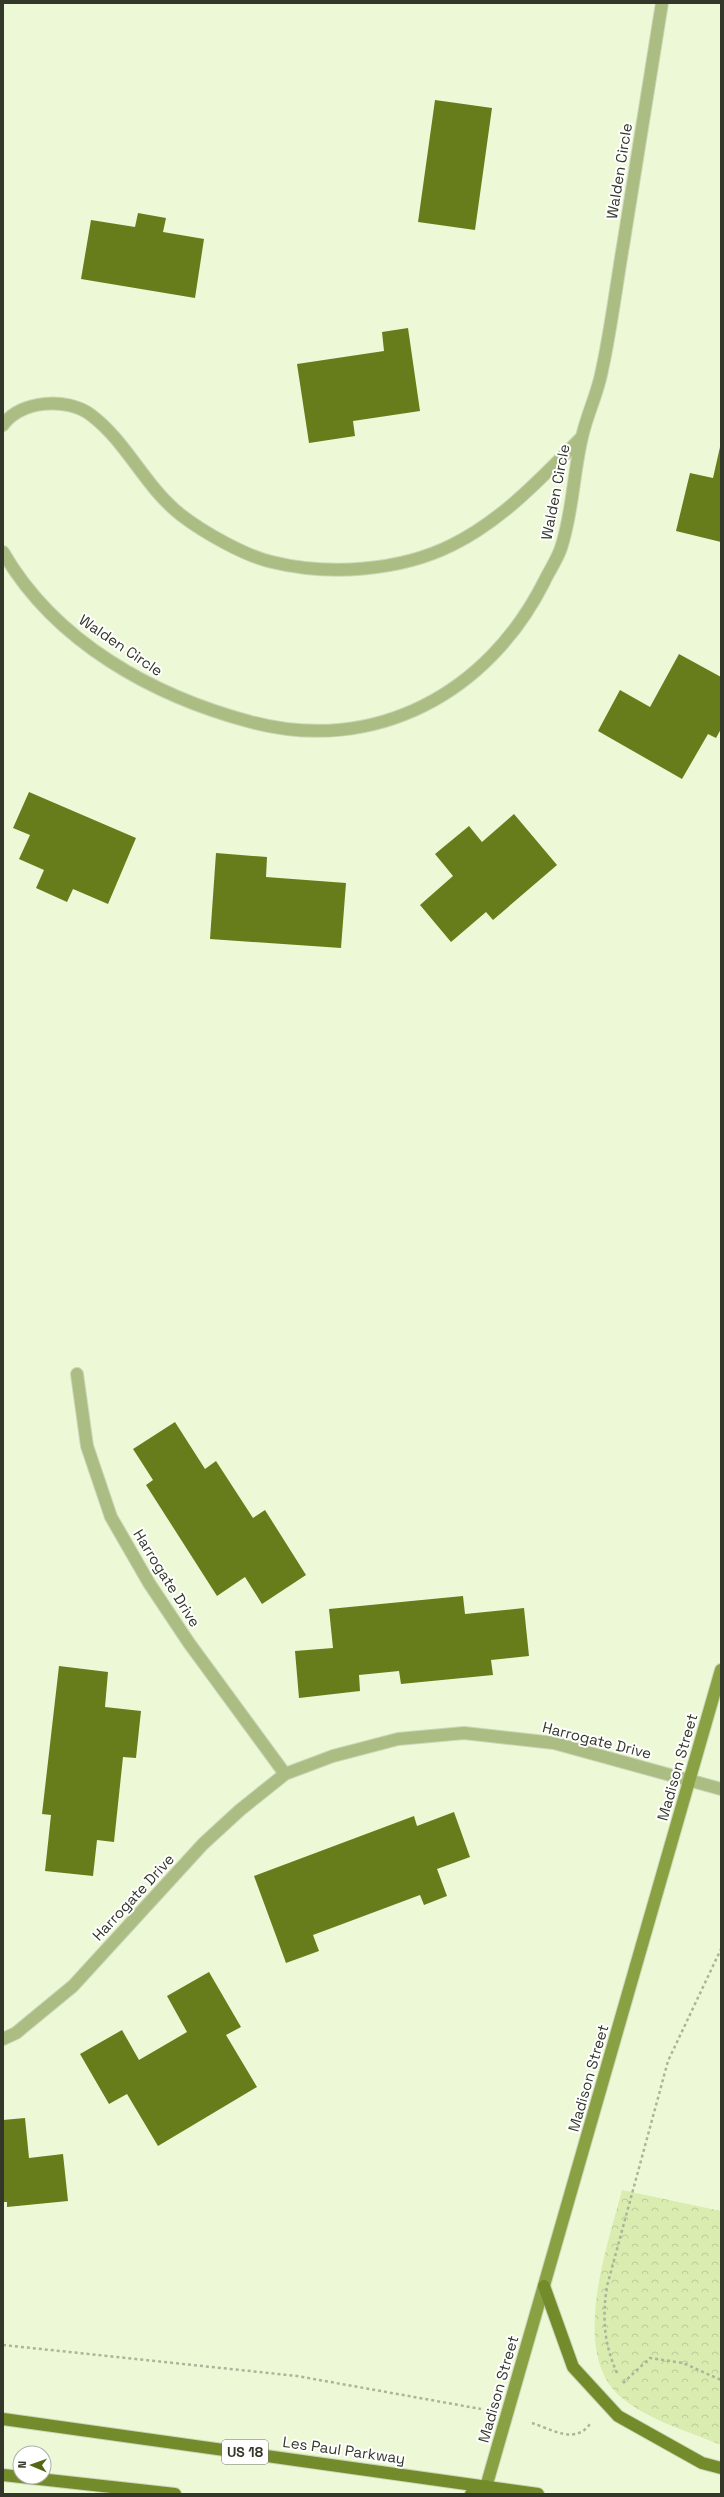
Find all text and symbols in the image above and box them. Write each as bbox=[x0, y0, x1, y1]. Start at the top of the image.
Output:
street label: Walden Circle bbox=[602, 121, 636, 220]
street label: Walden Circle bbox=[536, 442, 574, 541]
street label: Walden Circle bbox=[75, 610, 167, 680]
street label: Harrogate Drive bbox=[129, 1526, 205, 1631]
street label: Madison Street bbox=[653, 1711, 701, 1823]
street label: Harrogate Drive bbox=[540, 1717, 654, 1763]
street label: Harrogate Drive bbox=[88, 1850, 178, 1944]
street label: Madison Street bbox=[564, 2022, 612, 2134]
street label: Madison Street bbox=[474, 2333, 522, 2445]
street label: Les Paul Parkway bbox=[282, 2432, 406, 2468]
road number: US 18 bbox=[222, 2440, 268, 2464]
north arrow bbox=[12, 2445, 52, 2485]
text: N bbox=[15, 2461, 29, 2469]

